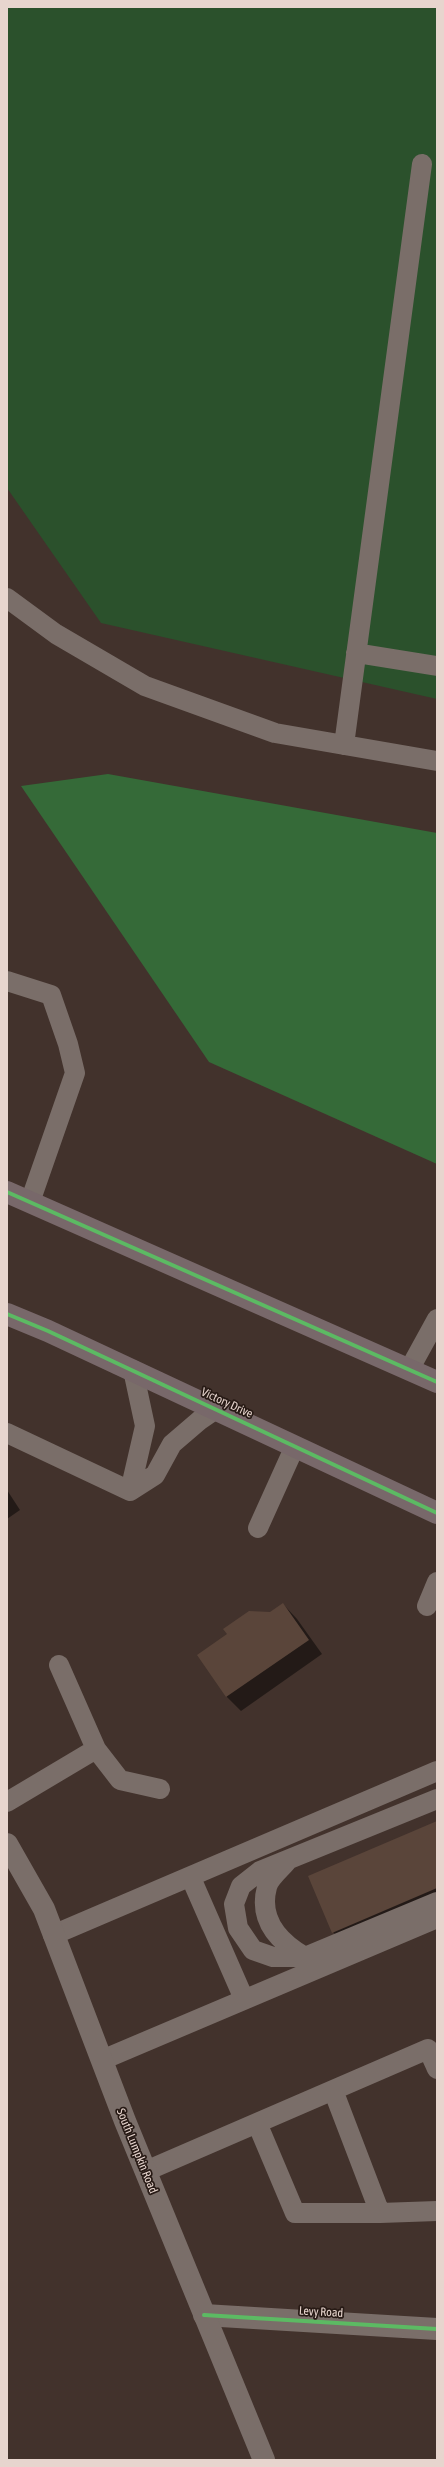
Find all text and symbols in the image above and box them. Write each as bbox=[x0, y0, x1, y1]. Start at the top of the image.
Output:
street label: Victory Drive bbox=[199, 1385, 255, 1421]
street label: South Lumpkin Road bbox=[113, 2106, 161, 2196]
street label: Levy Road bbox=[298, 2304, 344, 2320]

